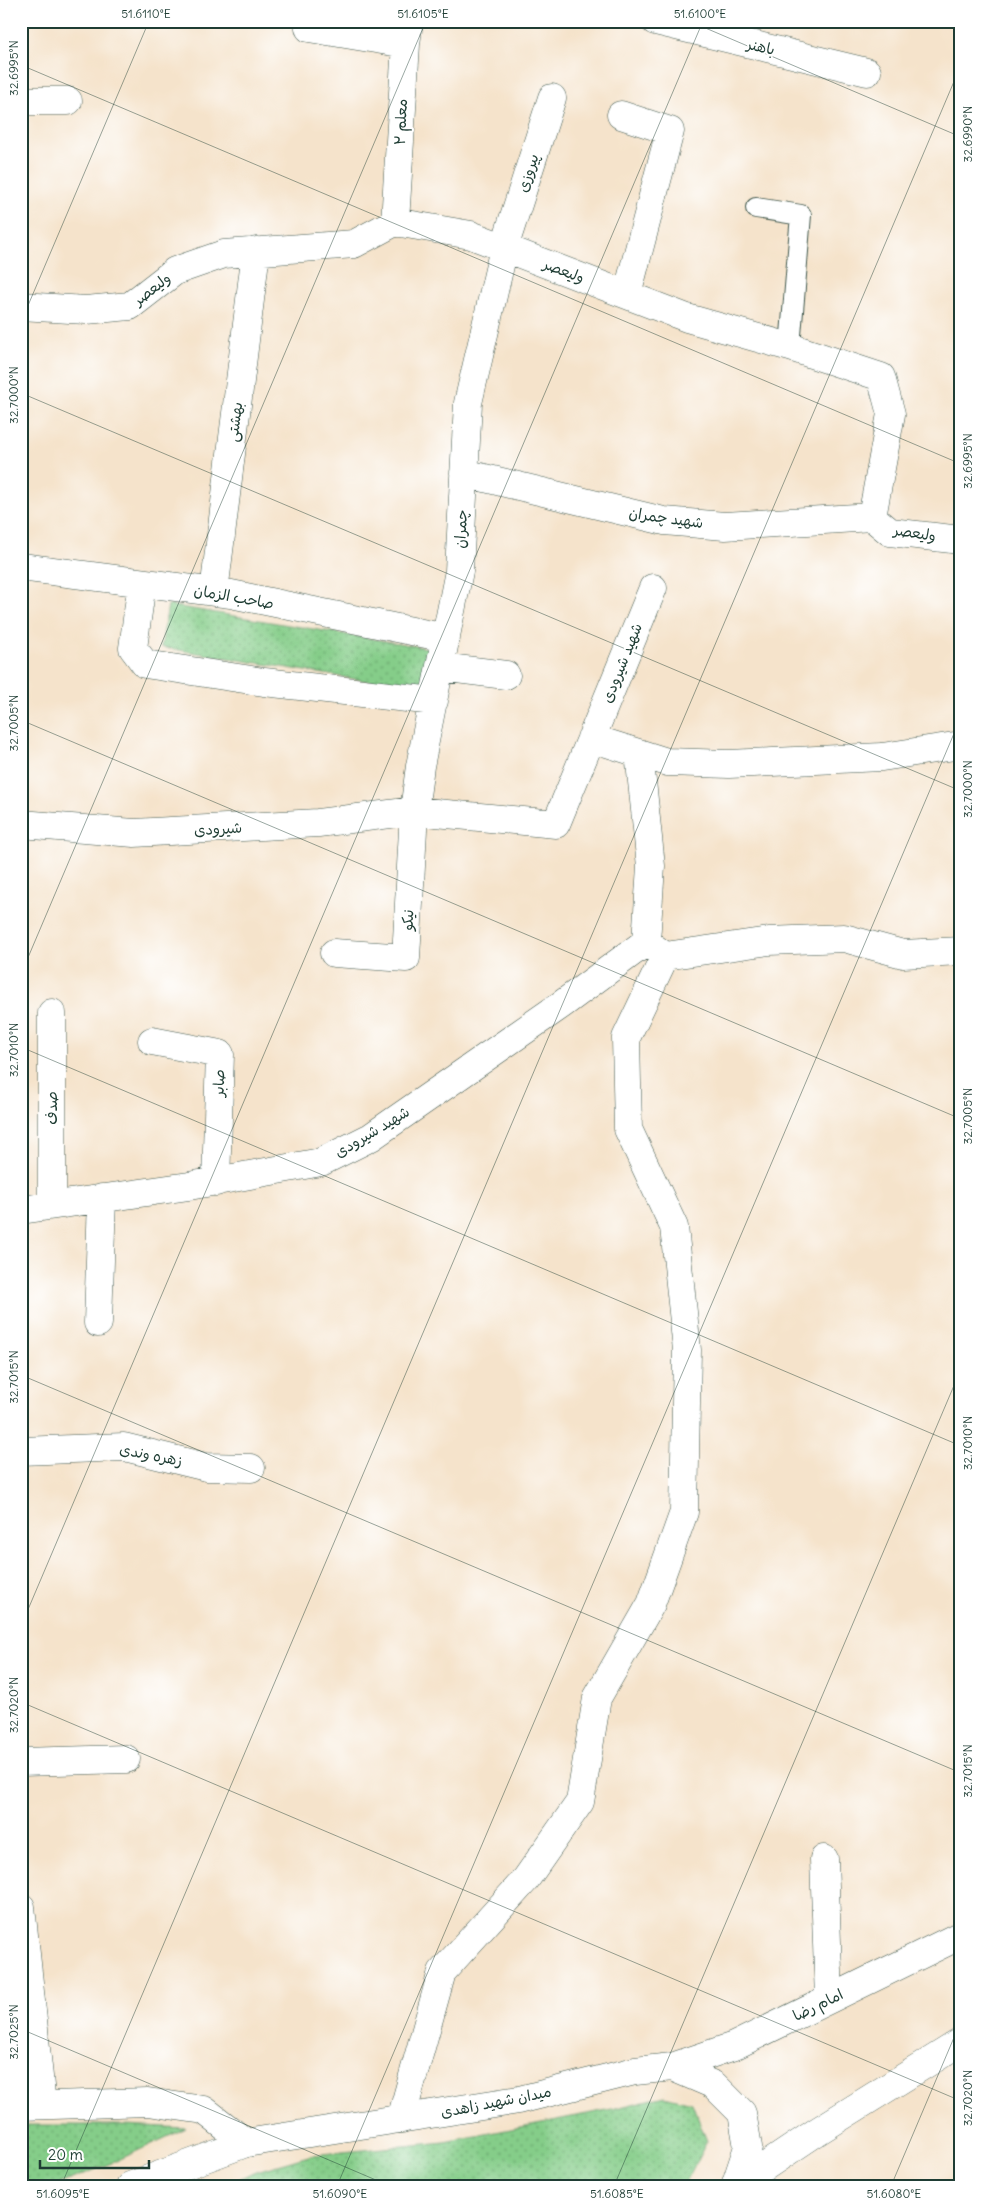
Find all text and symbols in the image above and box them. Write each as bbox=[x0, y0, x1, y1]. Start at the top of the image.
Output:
text: 51.6110°E bbox=[121, 6, 171, 21]
text: 51.6105°E bbox=[397, 6, 449, 21]
text: 51.6100°E bbox=[674, 6, 726, 21]
street label: باهنر bbox=[743, 34, 777, 59]
text: 32.6995°N bbox=[6, 40, 21, 96]
street label: معلم ۲ bbox=[390, 98, 414, 146]
text: 32.6990°N bbox=[960, 106, 975, 162]
street label: پیروزی bbox=[512, 151, 544, 195]
street label: ولیعصر bbox=[539, 253, 587, 287]
street label: ولیعصر bbox=[128, 268, 174, 310]
text: 32.7000°N bbox=[6, 366, 21, 424]
street label: بهشتی bbox=[223, 401, 247, 443]
text: 32.6995°N bbox=[960, 433, 975, 489]
street label: شهید چمران bbox=[627, 503, 705, 533]
street label: چمران bbox=[450, 509, 472, 549]
street label: ولیعصر bbox=[891, 520, 937, 545]
street label: صاحب الزمان bbox=[193, 580, 276, 613]
street label: شهید شیرودی bbox=[597, 620, 646, 705]
text: 32.7005°N bbox=[6, 695, 21, 751]
text: 32.7000°N bbox=[960, 760, 975, 818]
street label: شیرودی bbox=[193, 818, 243, 839]
street label: نیکو bbox=[397, 909, 418, 932]
text: 32.7010°N bbox=[6, 1023, 21, 1077]
street label: صابر bbox=[208, 1069, 228, 1099]
text: 32.7005°N bbox=[960, 1088, 975, 1144]
street label: صدف bbox=[42, 1091, 61, 1125]
street label: شهید شیرودی bbox=[331, 1102, 413, 1161]
text: 32.7015°N bbox=[6, 1350, 21, 1404]
text: 32.7010°N bbox=[960, 1416, 975, 1470]
street label: زهره وندی bbox=[118, 1439, 184, 1470]
text: 32.7020°N bbox=[6, 1677, 21, 1733]
text: 32.7015°N bbox=[960, 1744, 975, 1798]
street label: امام رضا bbox=[789, 1984, 847, 2027]
text: 32.7025°N bbox=[6, 2004, 21, 2060]
text: 32.7020°N bbox=[960, 2070, 975, 2126]
street label: میدان شهید زاهدی bbox=[439, 2081, 553, 2122]
scale bar bbox=[40, 2137, 149, 2169]
text: 20 m bbox=[48, 2145, 83, 2164]
text: 51.6095°E bbox=[36, 2186, 90, 2201]
text: 51.6090°E bbox=[313, 2186, 367, 2201]
text: 51.6085°E bbox=[590, 2186, 644, 2201]
text: 51.6080°E bbox=[867, 2186, 921, 2201]

